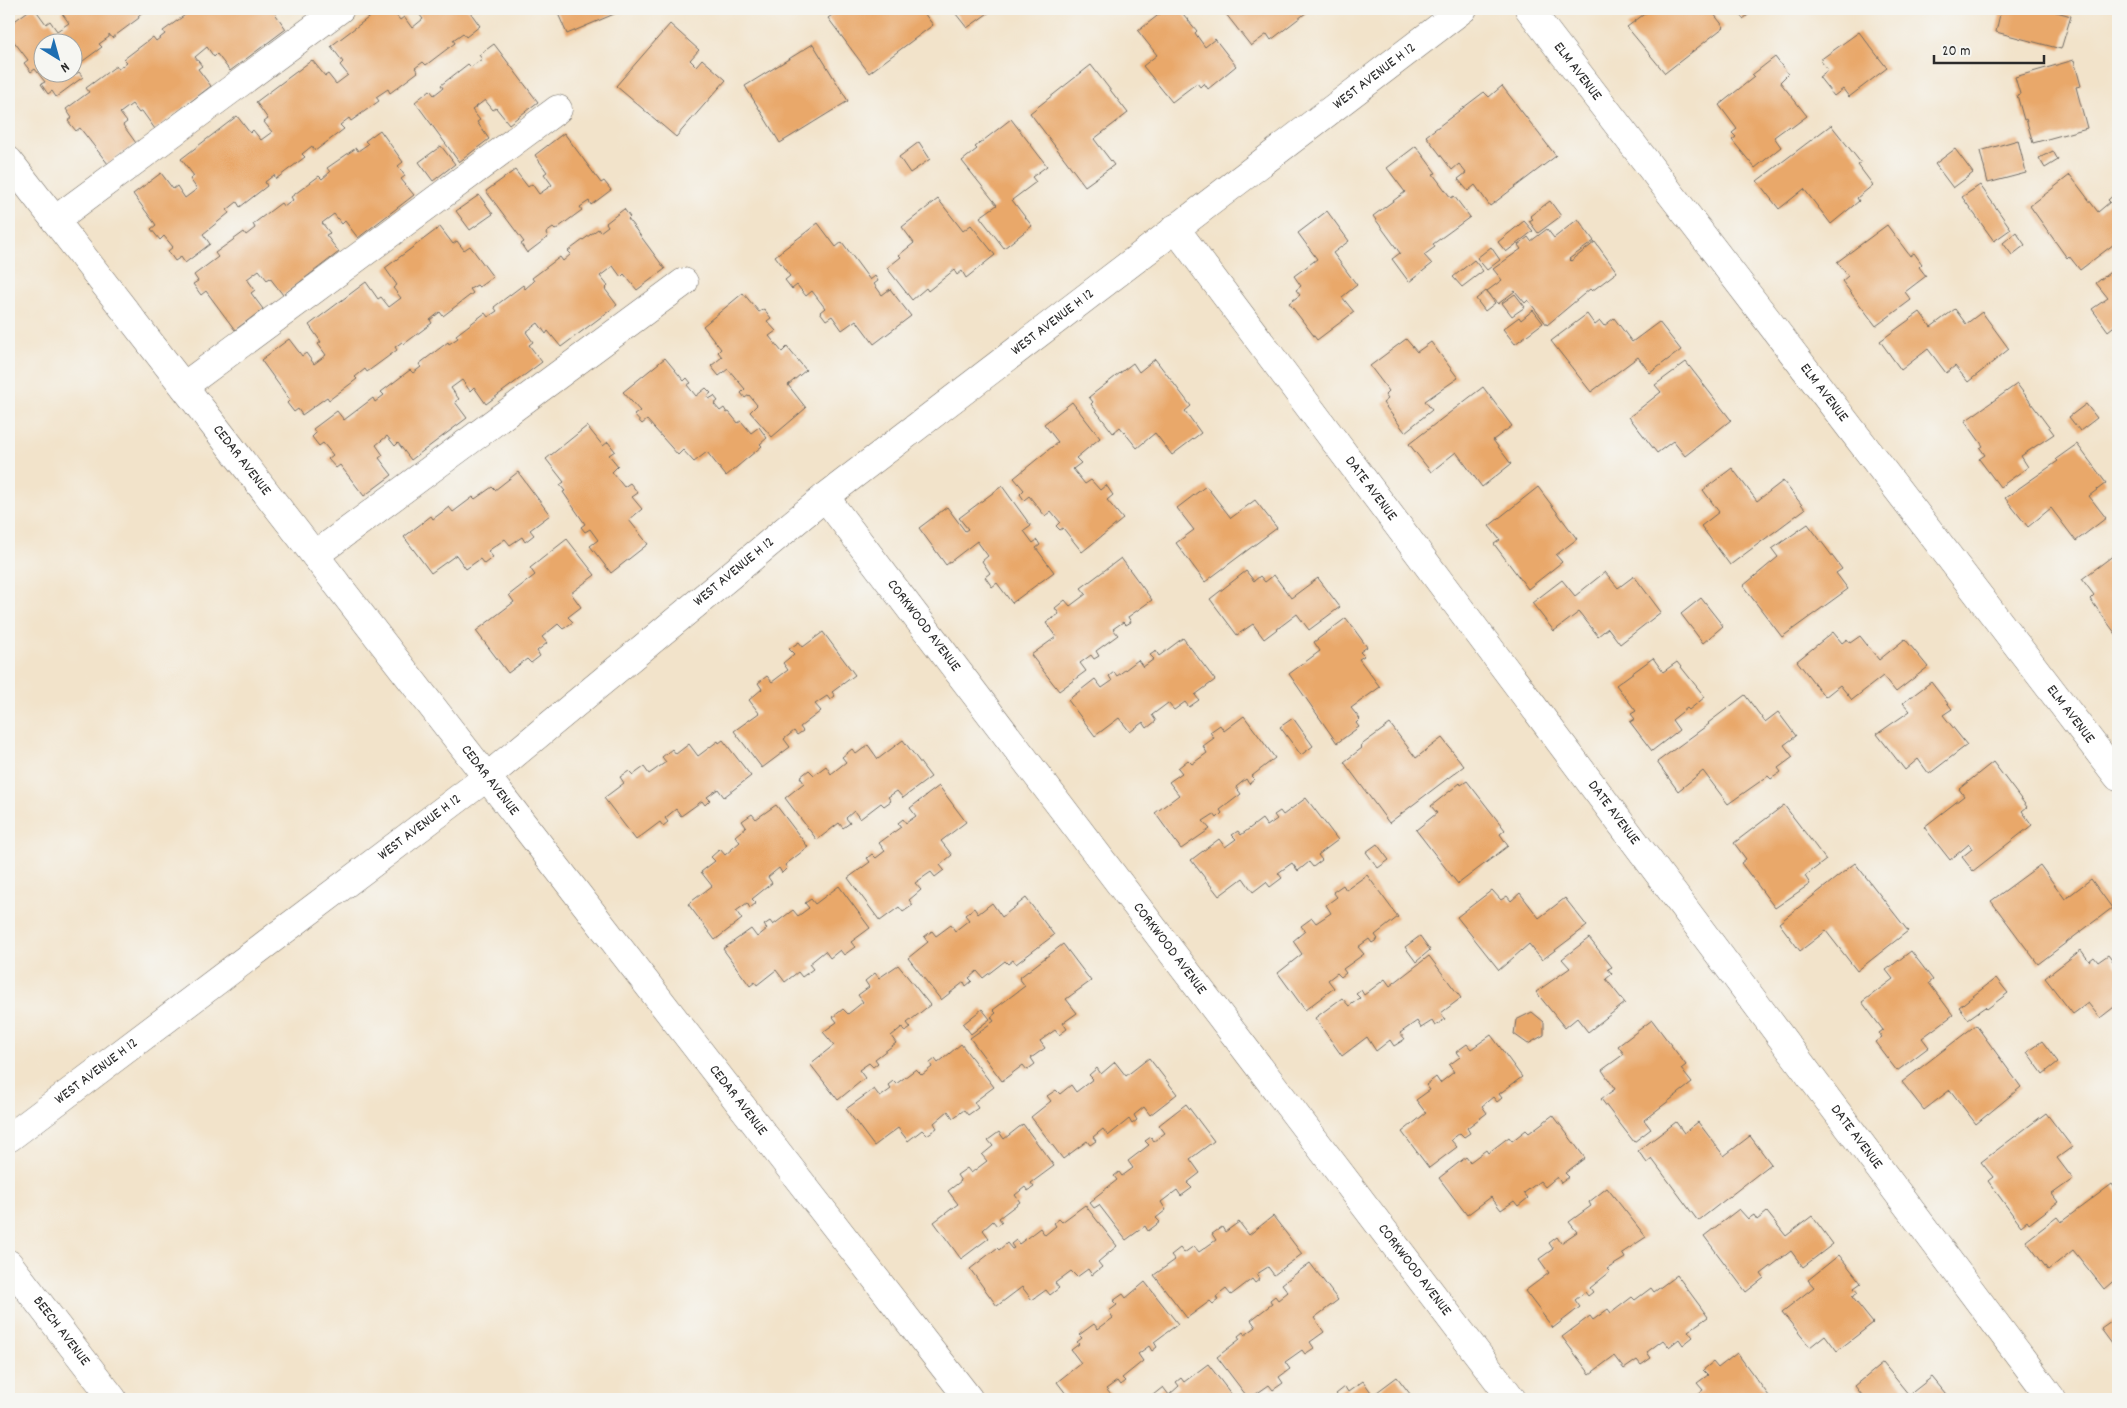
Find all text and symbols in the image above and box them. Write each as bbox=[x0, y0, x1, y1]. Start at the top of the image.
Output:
north arrow bbox=[32, 32, 82, 82]
scale bar bbox=[1934, 32, 2044, 64]
street label: WEST AVENUE H 12 bbox=[1328, 38, 1421, 116]
street label: ELM AVENUE bbox=[1547, 38, 1607, 106]
text: 20 m bbox=[1942, 41, 1970, 63]
text: N bbox=[56, 57, 73, 77]
street label: WEST AVENUE H 12 bbox=[1007, 284, 1099, 362]
street label: ELM AVENUE bbox=[1794, 359, 1853, 427]
street label: CEDAR AVENUE bbox=[207, 420, 276, 501]
street label: DATE AVENUE bbox=[1339, 452, 1402, 526]
street label: WEST AVENUE H 12 bbox=[689, 532, 780, 612]
street label: CORKWOOD AVENUE bbox=[881, 575, 966, 677]
street label: ELM AVENUE bbox=[2040, 680, 2100, 749]
street label: CEDAR AVENUE bbox=[455, 740, 524, 821]
street label: DATE AVENUE bbox=[1582, 776, 1645, 850]
street label: WEST AVENUE H 12 bbox=[374, 789, 466, 866]
street label: CORKWOOD AVENUE bbox=[1127, 898, 1212, 1000]
street label: WEST AVENUE H 12 bbox=[50, 1033, 143, 1111]
street label: CEDAR AVENUE bbox=[703, 1060, 772, 1141]
street label: DATE AVENUE bbox=[1824, 1100, 1888, 1174]
street label: CORKWOOD AVENUE bbox=[1372, 1219, 1456, 1321]
street label: BEECH AVENUE bbox=[27, 1292, 95, 1371]

